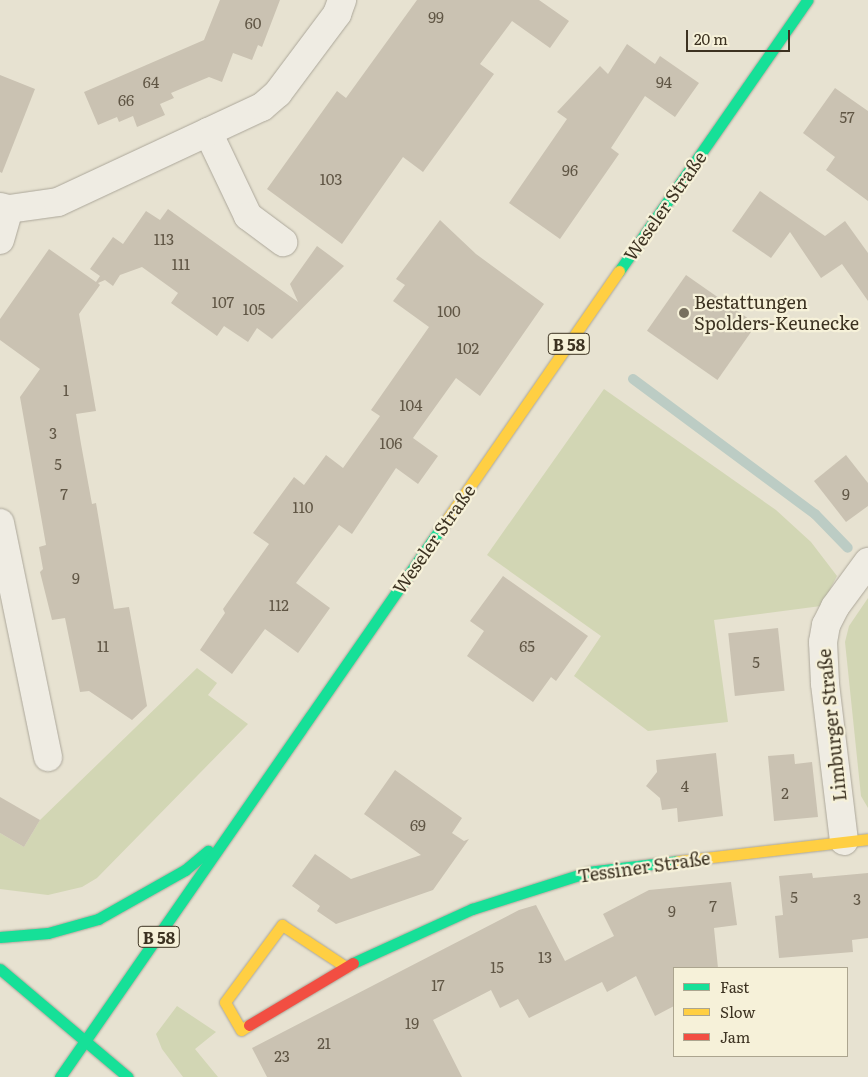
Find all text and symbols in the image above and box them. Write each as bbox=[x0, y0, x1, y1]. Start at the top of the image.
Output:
house number: 99 bbox=[428, 8, 444, 26]
house number: 60 bbox=[245, 14, 261, 32]
scale bar bbox=[688, 20, 792, 52]
text: 20 m bbox=[694, 27, 728, 50]
house number: 64 bbox=[143, 73, 159, 91]
house number: 94 bbox=[656, 73, 672, 91]
house number: 66 bbox=[118, 91, 134, 109]
house number: 57 bbox=[839, 108, 855, 126]
street label: Weseler Straße bbox=[619, 147, 711, 265]
house number: 96 bbox=[562, 161, 578, 179]
house number: 103 bbox=[320, 170, 342, 188]
house number: 113 bbox=[154, 230, 174, 248]
house number: 111 bbox=[172, 255, 190, 273]
place label: Bestattungen Spolders-Keunecke bbox=[694, 292, 859, 334]
house number: 107 bbox=[212, 293, 234, 311]
house number: 105 bbox=[243, 300, 265, 318]
house number: 100 bbox=[437, 302, 461, 320]
marker: Bestattungen Spolders-Keunecke bbox=[678, 307, 690, 319]
road number: B 58 bbox=[548, 330, 590, 358]
house number: 102 bbox=[457, 339, 479, 357]
house number: 1 bbox=[63, 381, 69, 399]
house number: 104 bbox=[399, 396, 423, 414]
house number: 3 bbox=[49, 424, 57, 442]
house number: 106 bbox=[380, 434, 402, 452]
house number: 5 bbox=[54, 455, 62, 473]
street label: Weseler Straße bbox=[388, 480, 480, 598]
house number: 7 bbox=[60, 485, 68, 503]
house number: 9 bbox=[842, 485, 850, 503]
house number: 110 bbox=[293, 498, 313, 516]
house number: 9 bbox=[72, 569, 80, 587]
house number: 112 bbox=[269, 596, 289, 614]
house number: 11 bbox=[97, 637, 109, 655]
house number: 65 bbox=[519, 637, 535, 655]
street label: Limburger Straße bbox=[813, 648, 851, 802]
house number: 5 bbox=[752, 653, 760, 671]
house number: 4 bbox=[681, 777, 689, 795]
house number: 2 bbox=[781, 784, 789, 802]
house number: 69 bbox=[410, 816, 426, 834]
street label: Tessiner Straße bbox=[576, 847, 712, 887]
house number: 5 bbox=[790, 888, 798, 906]
house number: 3 bbox=[853, 890, 861, 908]
house number: 7 bbox=[709, 897, 717, 915]
house number: 9 bbox=[668, 902, 676, 920]
road number: B 58 bbox=[138, 924, 180, 950]
house number: 13 bbox=[538, 948, 552, 966]
house number: 15 bbox=[490, 958, 504, 976]
legend bbox=[673, 967, 848, 1057]
text: Fast bbox=[720, 975, 749, 998]
house number: 17 bbox=[431, 976, 445, 994]
text: Slow bbox=[720, 1000, 755, 1023]
house number: 19 bbox=[405, 1014, 419, 1032]
text: Jam bbox=[720, 1025, 750, 1048]
house number: 21 bbox=[317, 1034, 331, 1052]
house number: 23 bbox=[274, 1047, 290, 1065]

